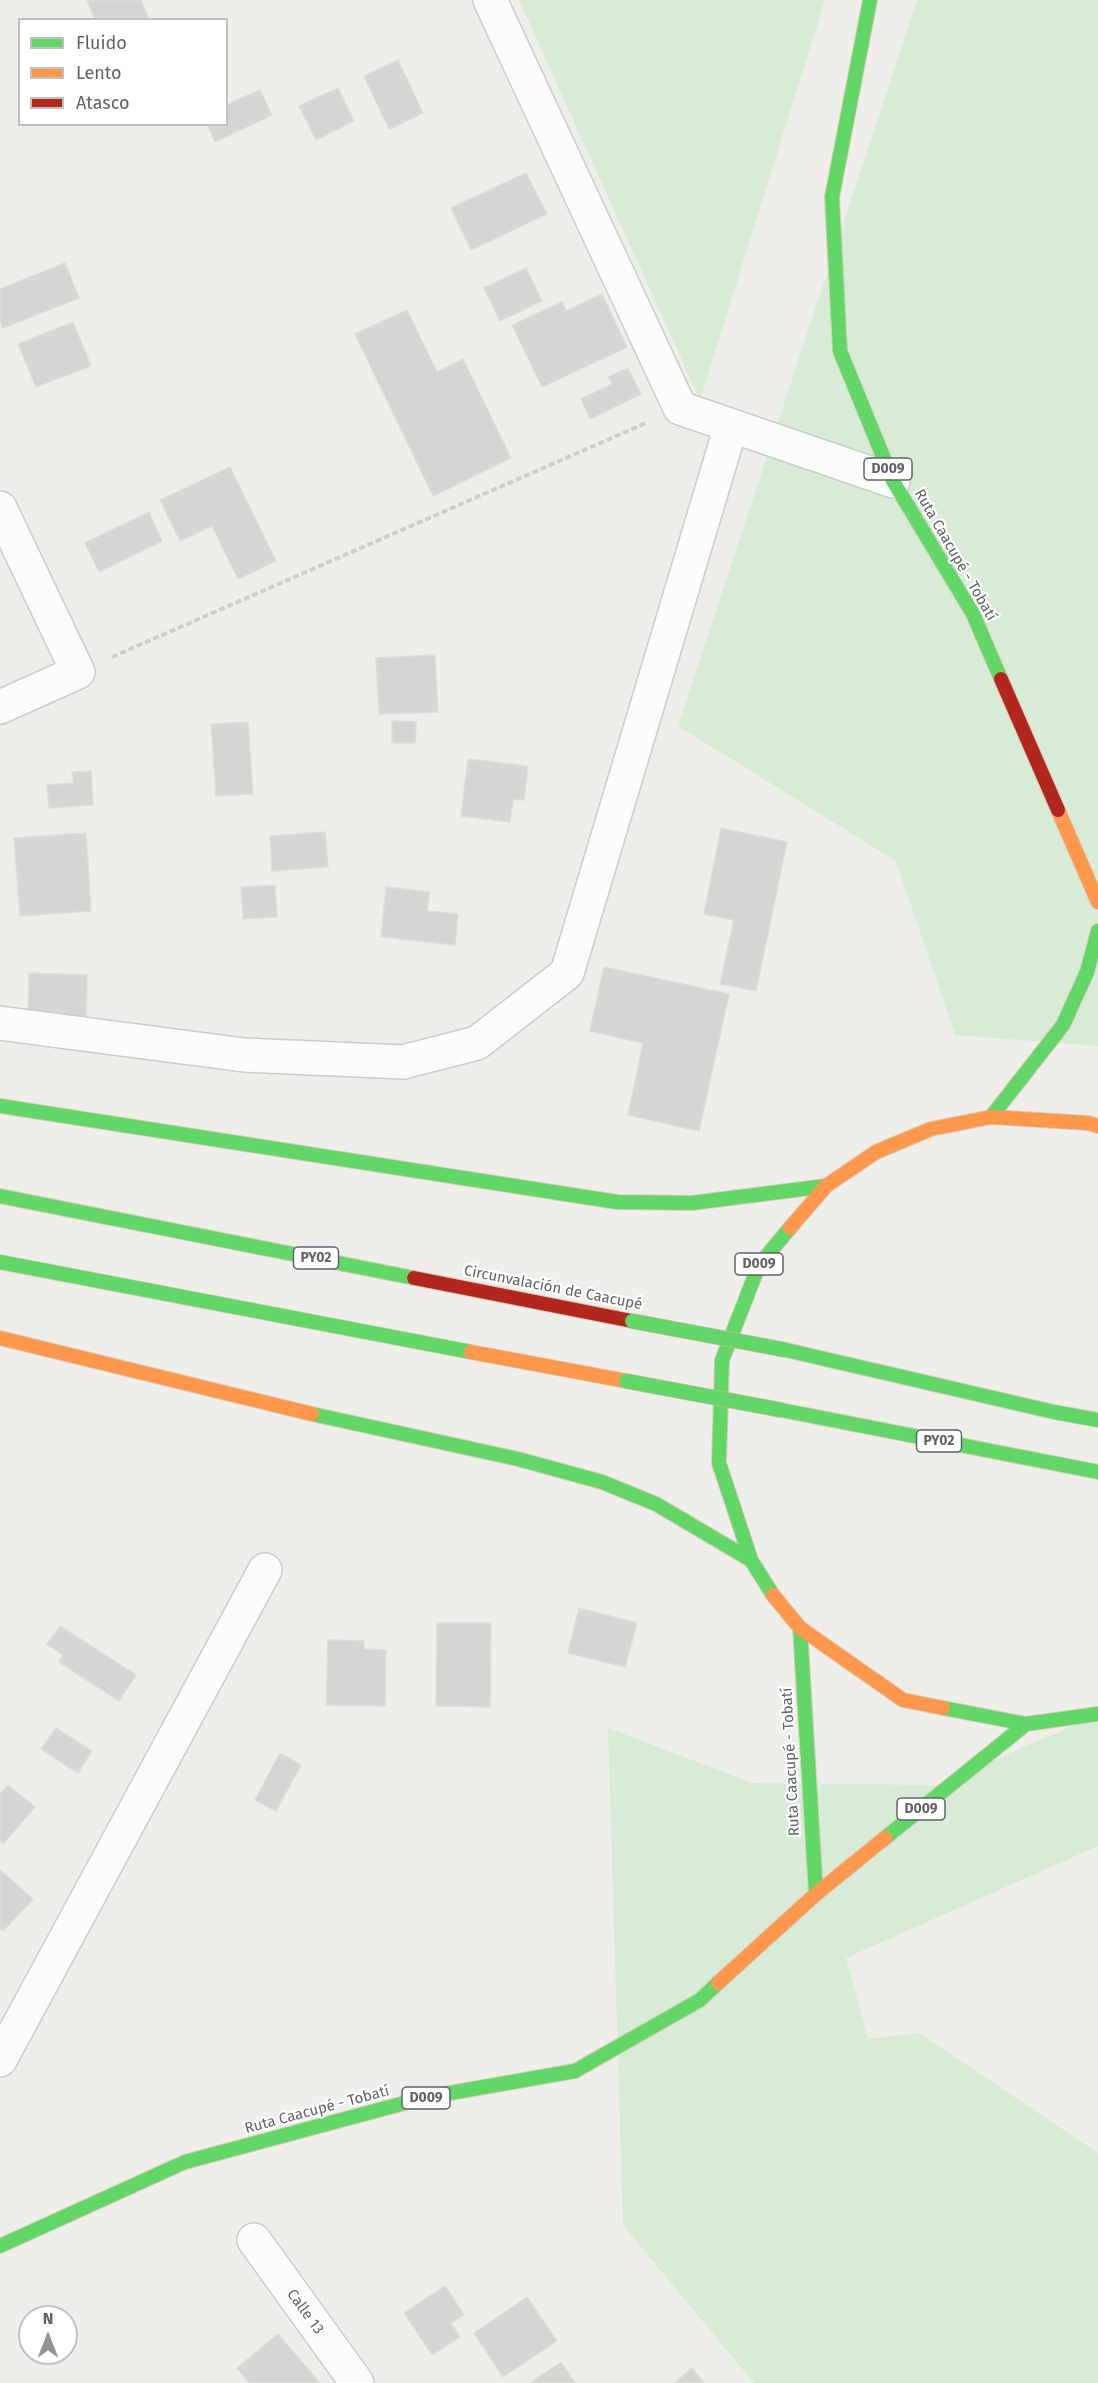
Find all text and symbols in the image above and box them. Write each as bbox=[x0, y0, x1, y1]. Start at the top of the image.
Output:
legend bbox=[18, 18, 228, 126]
text: Fluido bbox=[76, 32, 127, 54]
text: Lento bbox=[76, 62, 122, 84]
text: Atasco bbox=[76, 92, 129, 114]
road number: D009 bbox=[864, 458, 912, 480]
street label: Ruta Caacupé - Tobatí bbox=[910, 486, 1000, 624]
road number: PY02 bbox=[294, 1247, 338, 1269]
road number: D009 bbox=[735, 1253, 783, 1275]
street label: Circunvalación de Caacupé bbox=[462, 1262, 644, 1314]
road number: PY02 bbox=[916, 1430, 962, 1452]
street label: Ruta Caacupé - Tobatí bbox=[778, 1687, 804, 1837]
road number: D009 bbox=[897, 1798, 945, 1820]
street label: Ruta Caacupé - Tobatí bbox=[243, 2082, 391, 2138]
road number: D009 bbox=[402, 2087, 450, 2109]
street label: Calle 13 bbox=[283, 2286, 327, 2338]
north arrow bbox=[18, 2305, 78, 2365]
text: N bbox=[43, 2309, 53, 2328]

